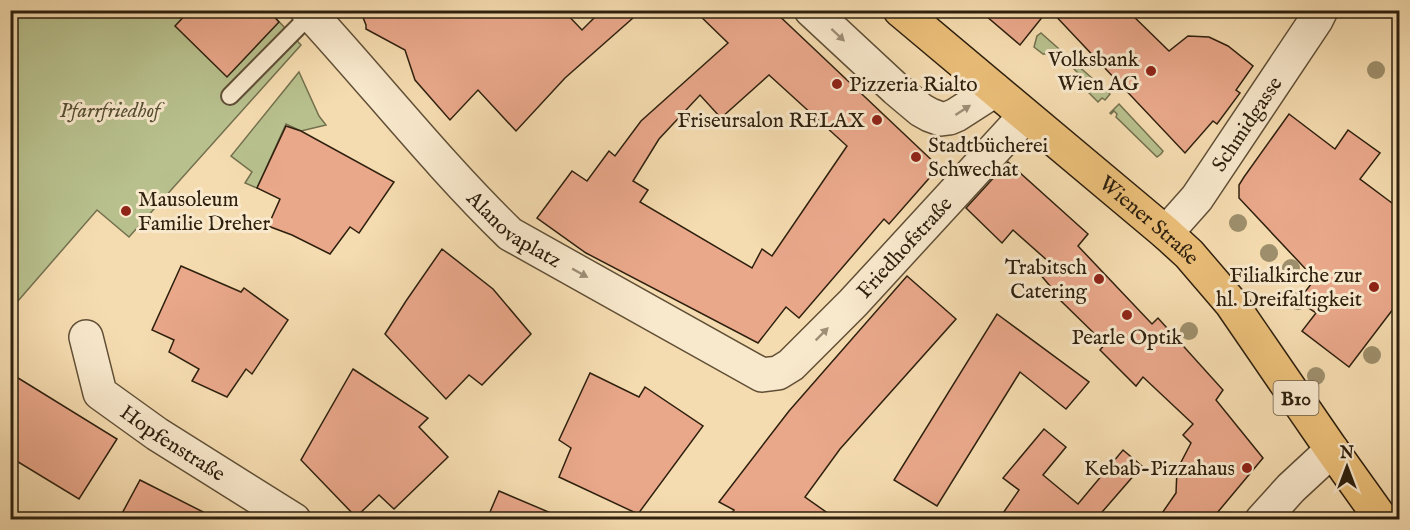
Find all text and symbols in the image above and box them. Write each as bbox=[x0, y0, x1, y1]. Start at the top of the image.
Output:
one-way arrow bbox=[830, 28, 845, 41]
place label: Volksbank Wien AG bbox=[1047, 47, 1140, 98]
marker: Volksbank Wien AG bbox=[1144, 64, 1158, 78]
place label: Pizzeria Rialto bbox=[849, 72, 978, 99]
street label: Schmidgasse bbox=[1206, 72, 1290, 177]
marker: Pizzeria Rialto bbox=[830, 77, 844, 91]
park label: Pfarrfriedhof bbox=[60, 98, 165, 125]
one-way arrow bbox=[955, 104, 971, 116]
place label: Friseursalon RELAX bbox=[677, 108, 865, 135]
marker: Friseursalon RELAX bbox=[870, 113, 884, 127]
place label: Stadtbücherei Schwechat bbox=[928, 133, 1048, 184]
marker: Stadtbücherei Schwechat bbox=[909, 150, 923, 164]
street label: Wiener Straße bbox=[1093, 171, 1205, 271]
street label: Alanovaplatz bbox=[459, 185, 566, 275]
place label: Mausoleum Familie Dreher bbox=[138, 187, 270, 238]
street label: Friedhofstraße bbox=[852, 191, 959, 305]
marker: Mausoleum Familie Dreher bbox=[119, 204, 133, 218]
place label: Trabitsch Catering bbox=[1005, 255, 1088, 306]
place label: Filialkirche zur hl. Dreifaltigkeit bbox=[1216, 263, 1362, 314]
one-way arrow bbox=[572, 268, 589, 278]
marker: Trabitsch Catering bbox=[1092, 272, 1106, 286]
marker: Filialkirche zur hl. Dreifaltigkeit bbox=[1367, 280, 1381, 294]
marker: Pearle Optik bbox=[1120, 308, 1134, 322]
place label: Pearle Optik bbox=[1071, 325, 1183, 352]
one-way arrow bbox=[814, 328, 828, 342]
road number: B10 bbox=[1274, 381, 1318, 415]
street label: Hopfenstraße bbox=[114, 400, 230, 489]
north arrow bbox=[1317, 437, 1377, 497]
text: N bbox=[1339, 444, 1354, 464]
place label: Kebab-Pizzahaus bbox=[1084, 456, 1235, 483]
marker: Kebab-Pizzahaus bbox=[1240, 461, 1254, 475]

